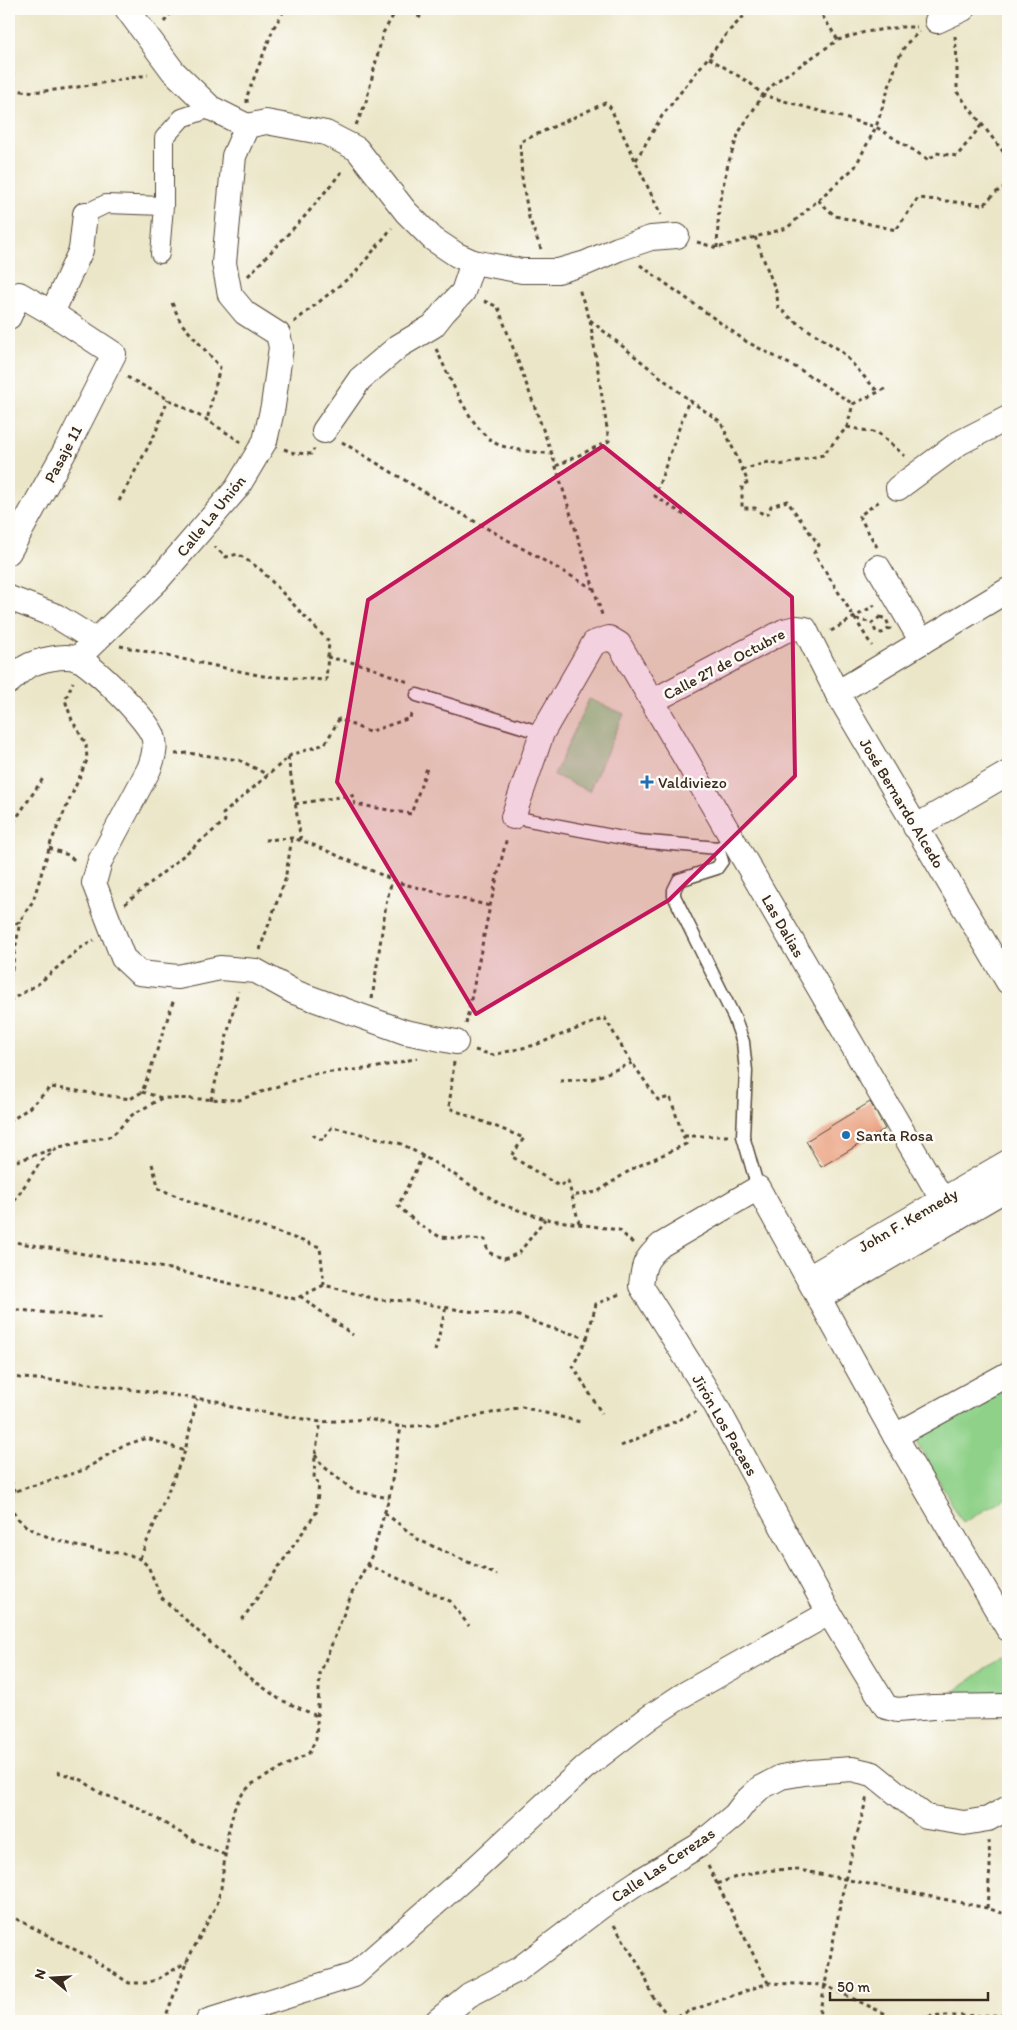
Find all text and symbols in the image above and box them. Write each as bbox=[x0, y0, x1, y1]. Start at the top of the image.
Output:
street label: Pasaje 11 bbox=[40, 422, 86, 486]
street label: Calle La Unión bbox=[172, 471, 250, 561]
street label: Calle 27 de Octubre bbox=[660, 624, 788, 704]
street label: José Bernardo Alcedo bbox=[856, 734, 948, 872]
place label: Valdiviezo bbox=[658, 773, 727, 792]
marker: Valdiviezo bbox=[640, 775, 654, 789]
street label: Las Dalias bbox=[757, 891, 809, 961]
place label: Santa Rosa bbox=[856, 1126, 934, 1145]
marker: Santa Rosa bbox=[840, 1129, 852, 1141]
street label: John F. Kennedy bbox=[855, 1184, 961, 1256]
street label: Jirón Los Pacaes bbox=[688, 1371, 762, 1479]
street label: Calle Las Cerezas bbox=[608, 1823, 718, 1907]
north arrow bbox=[28, 1952, 78, 2002]
text: N bbox=[31, 1967, 50, 1981]
scale bar bbox=[830, 1970, 987, 2002]
text: 50 m bbox=[837, 1978, 870, 1996]

